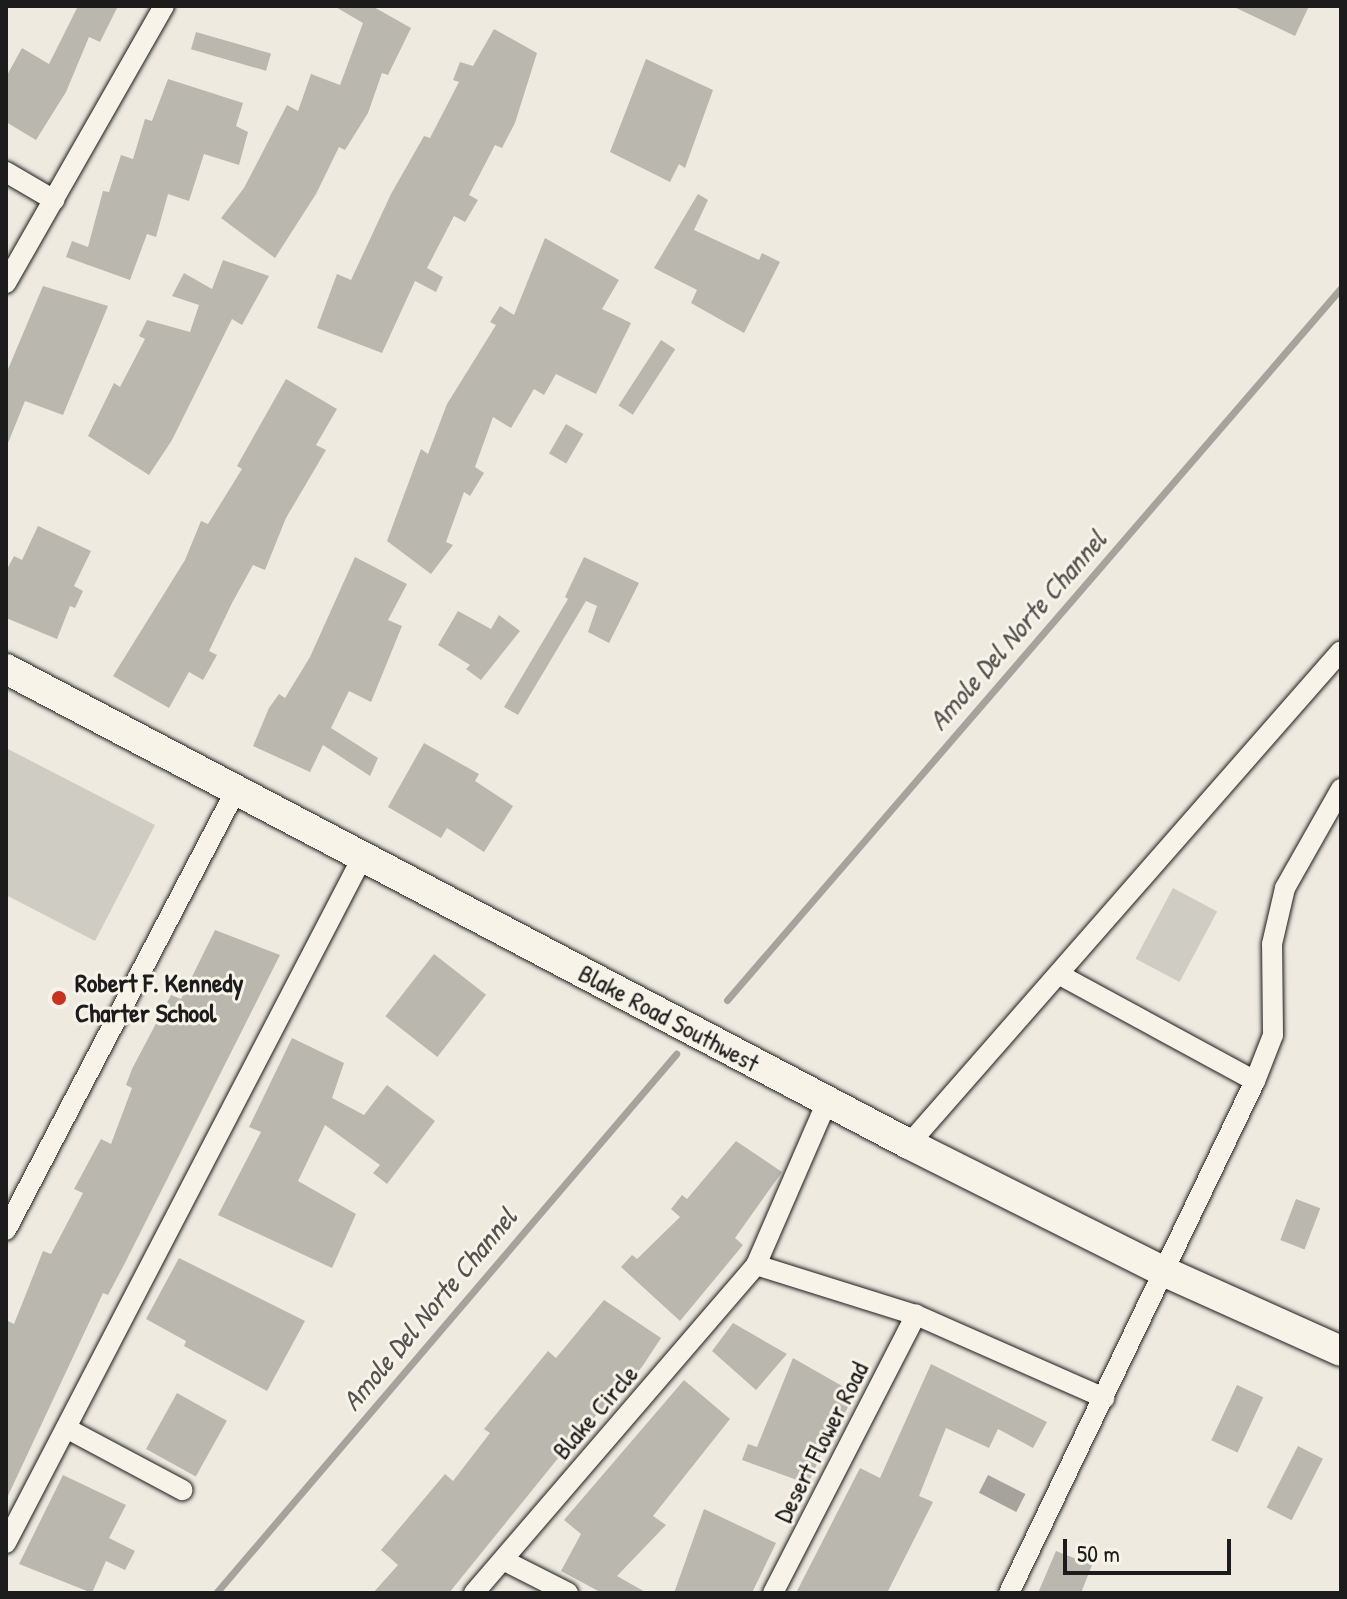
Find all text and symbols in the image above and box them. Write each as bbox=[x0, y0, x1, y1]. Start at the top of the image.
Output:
water label: Amole Del Norte Channel bbox=[921, 523, 1113, 737]
street label: Blake Road Southwest bbox=[573, 957, 765, 1079]
place label: Robert F. Kennedy Charter School bbox=[75, 967, 244, 1028]
marker: Robert F. Kennedy Charter School bbox=[50, 989, 68, 1007]
water label: Amole Del Norte Channel bbox=[335, 1201, 523, 1417]
street label: Desert Flower Road bbox=[767, 1356, 875, 1528]
street label: Blake Circle bbox=[546, 1358, 644, 1466]
scale bar bbox=[1067, 1523, 1235, 1573]
text: 50 m bbox=[1077, 1537, 1120, 1569]

